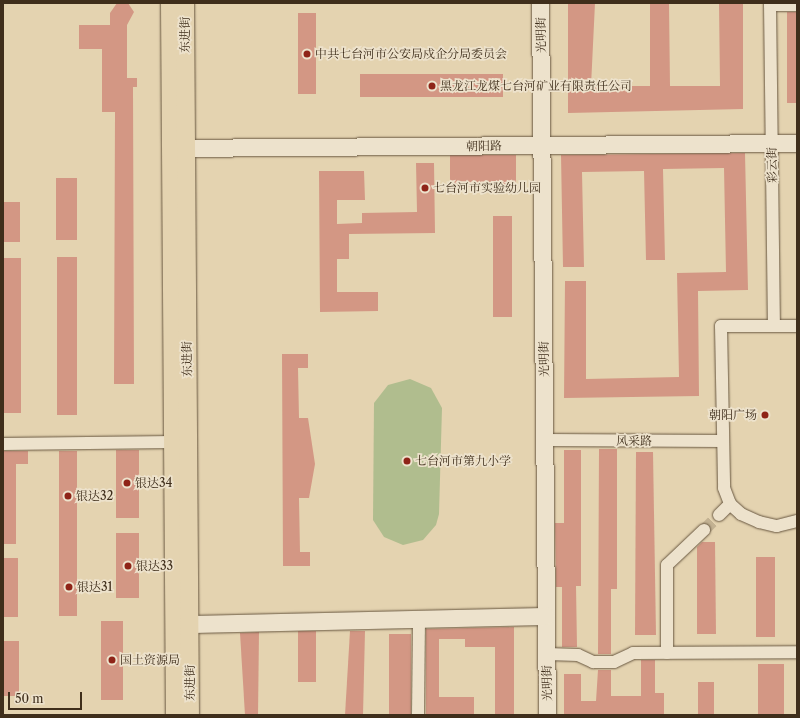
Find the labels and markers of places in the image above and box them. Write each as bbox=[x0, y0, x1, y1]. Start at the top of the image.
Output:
place label: 中共七台河市公安局戍企分局委员会 bbox=[315, 47, 507, 61]
marker: 中共七台河市公安局戍企分局委员会 bbox=[302, 49, 312, 59]
place label: 黑龙江龙煤七台河矿业有限责任公司 bbox=[440, 79, 632, 93]
marker: 黑龙江龙煤七台河矿业有限责任公司 bbox=[427, 81, 437, 91]
place label: 七台河市实验幼儿园 bbox=[433, 181, 541, 195]
marker: 七台河市实验幼儿园 bbox=[420, 183, 430, 193]
place label: 朝阳广场 bbox=[709, 408, 757, 422]
marker: 朝阳广场 bbox=[760, 410, 770, 420]
place label: 七台河市第九小学 bbox=[415, 454, 511, 468]
marker: 七台河市第九小学 bbox=[402, 456, 412, 466]
place label: 银达34 bbox=[135, 476, 173, 490]
marker: 银达34 bbox=[122, 478, 132, 488]
place label: 银达32 bbox=[76, 489, 114, 503]
marker: 银达32 bbox=[63, 491, 73, 501]
place label: 银达33 bbox=[136, 559, 173, 573]
marker: 银达33 bbox=[123, 561, 133, 571]
place label: 银达31 bbox=[77, 580, 113, 594]
marker: 银达31 bbox=[64, 582, 74, 592]
place label: 国土资源局 bbox=[120, 653, 180, 667]
marker: 国土资源局 bbox=[107, 655, 117, 665]

